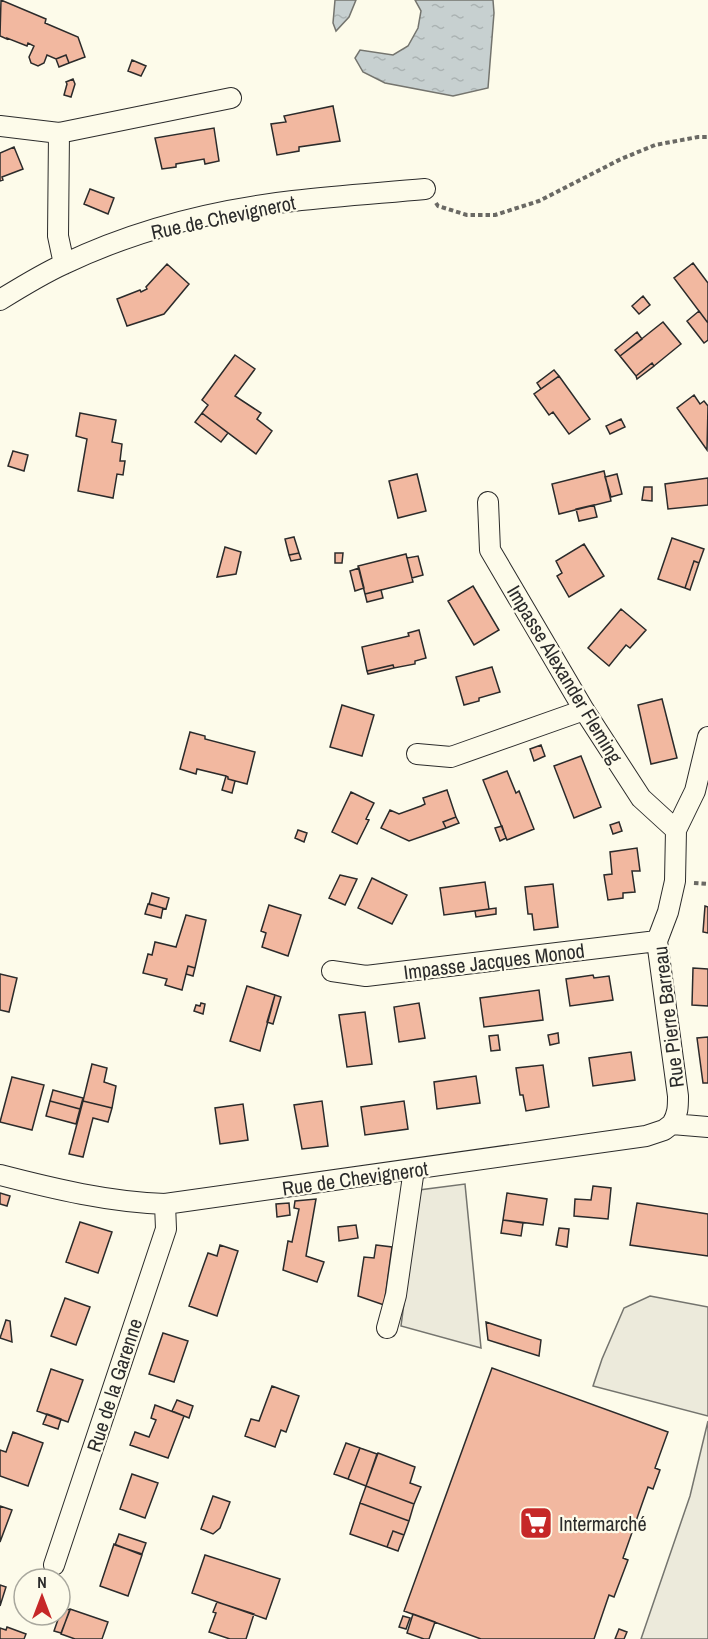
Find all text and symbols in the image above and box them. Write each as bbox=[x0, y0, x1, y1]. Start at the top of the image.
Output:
street label: Rue de Chevignerot bbox=[148, 188, 298, 245]
street label: Impasse Alexander Fleming bbox=[501, 580, 629, 768]
street label: Impasse Jacques Monod bbox=[402, 936, 586, 986]
street label: Rue Pierre Barreau bbox=[646, 945, 690, 1089]
street label: Rue de Chevignerot bbox=[280, 1154, 430, 1202]
street label: Rue de la Garenne bbox=[80, 1315, 148, 1455]
supermarket icon: Intermarché bbox=[518, 1505, 554, 1541]
place label: Intermarché bbox=[559, 1510, 647, 1537]
north arrow bbox=[12, 1567, 72, 1627]
text: N bbox=[37, 1571, 47, 1593]

